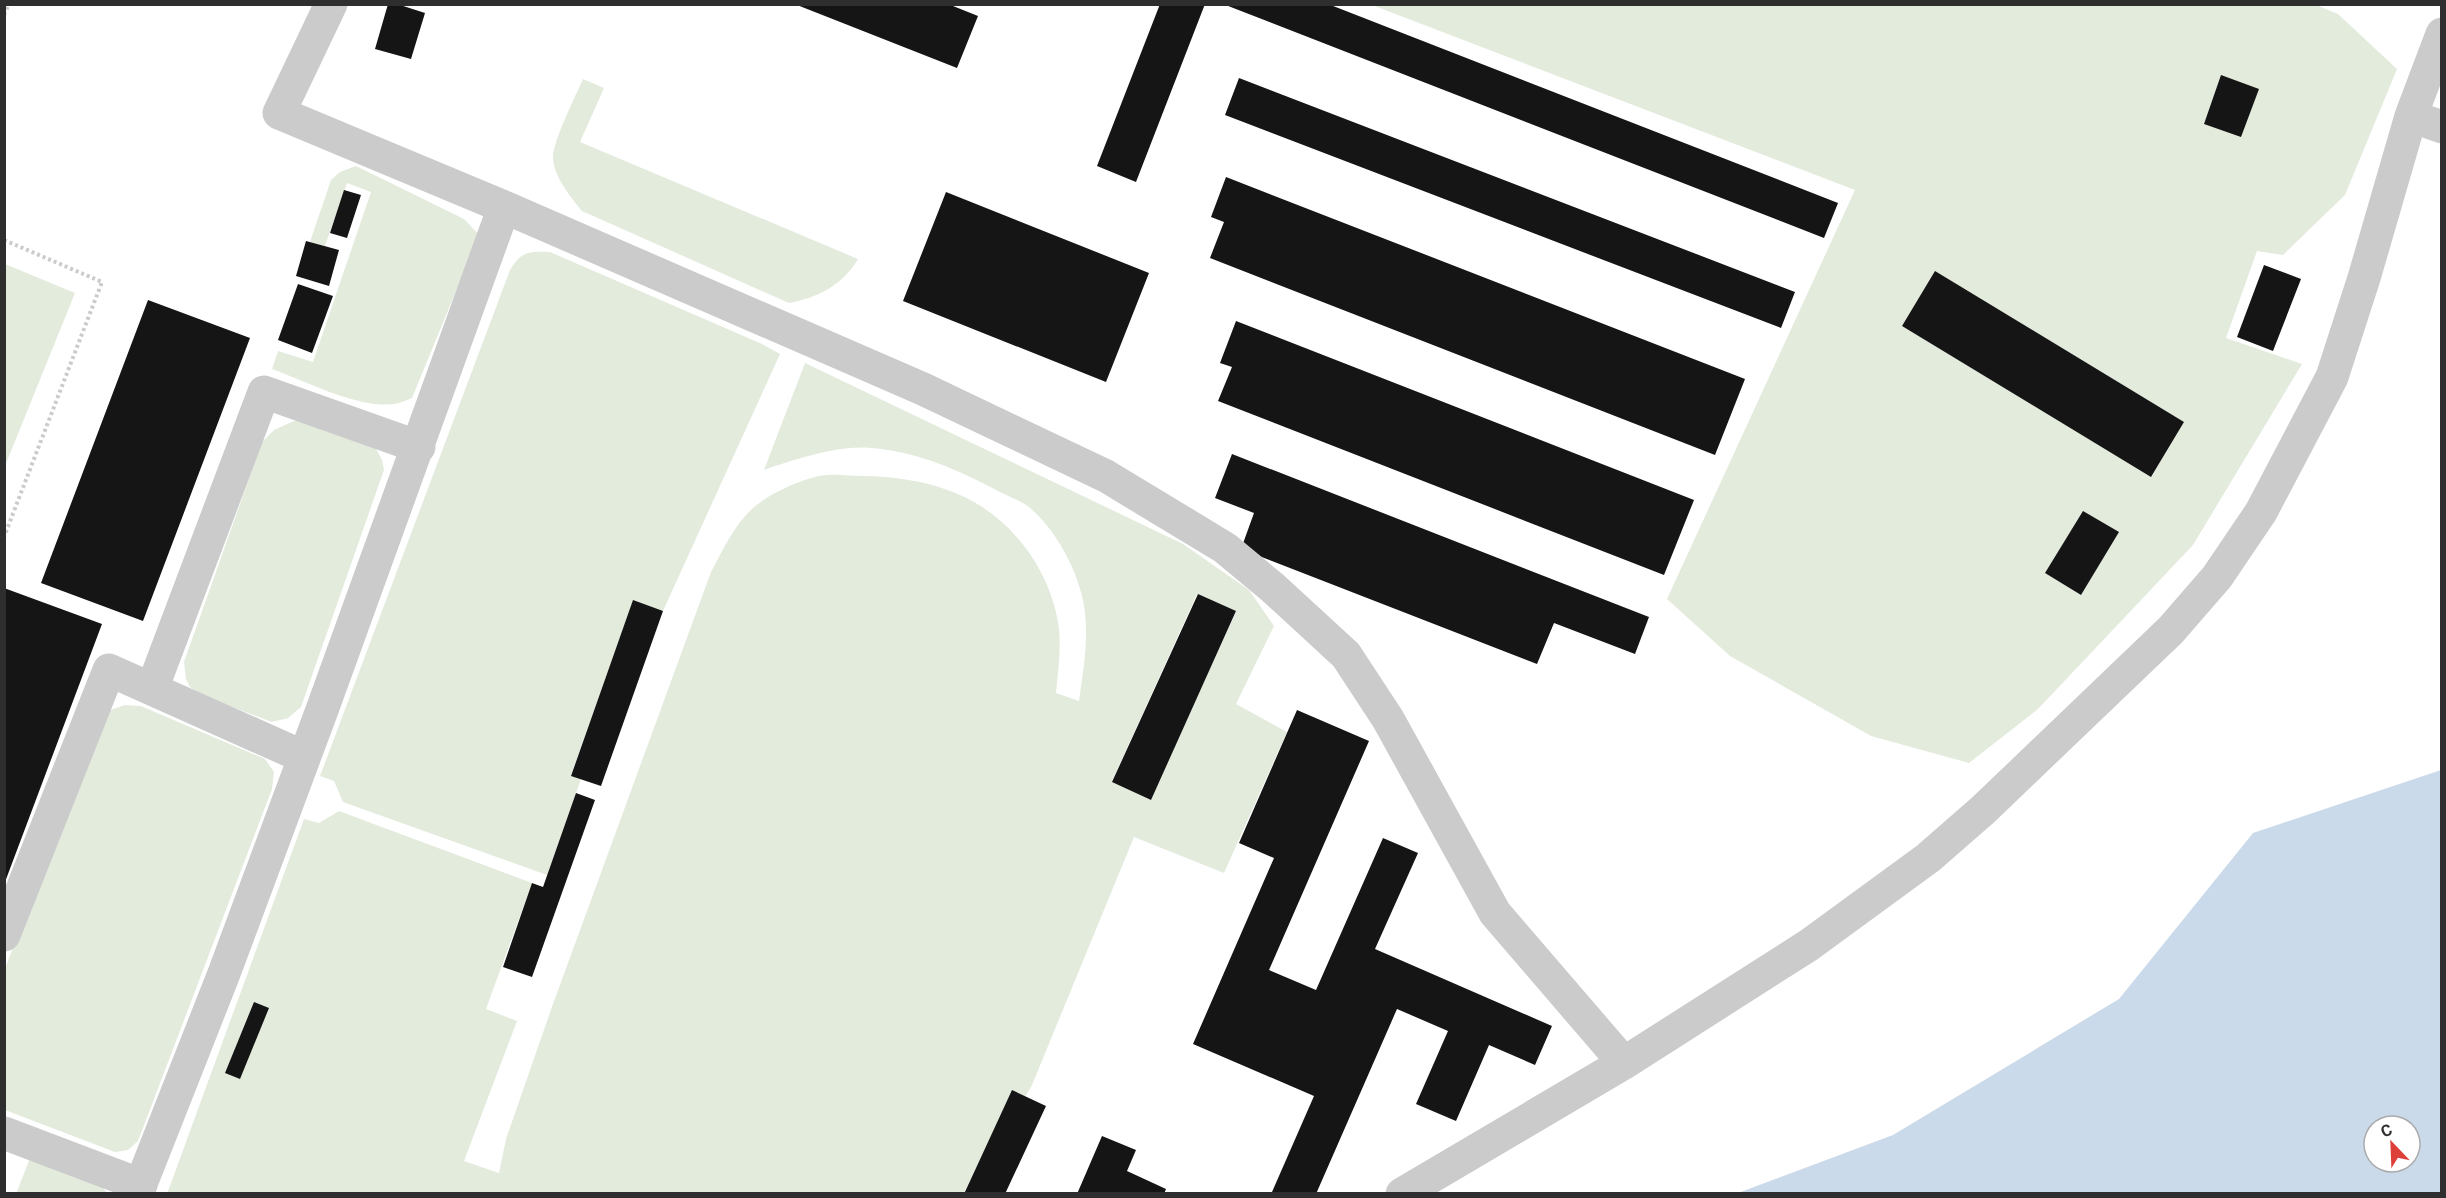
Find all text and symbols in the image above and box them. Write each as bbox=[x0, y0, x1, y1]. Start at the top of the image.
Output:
north arrow bbox=[2362, 1114, 2422, 1174]
text: С bbox=[2378, 1120, 2395, 1141]

